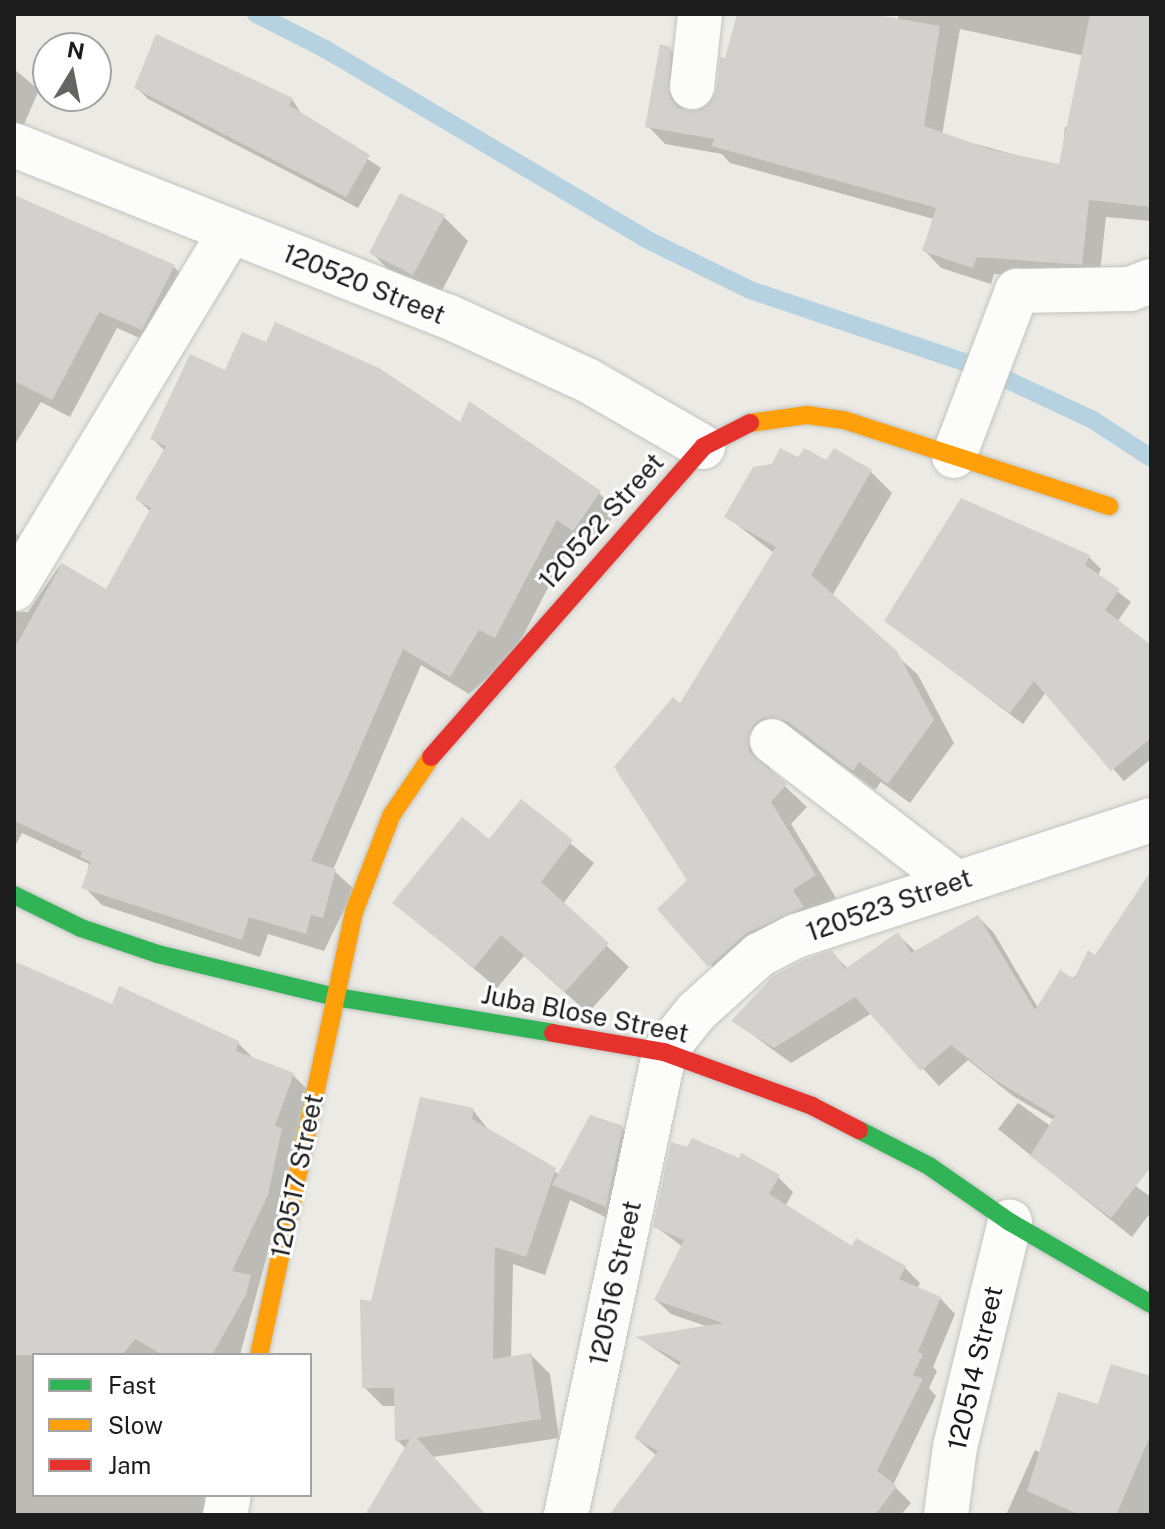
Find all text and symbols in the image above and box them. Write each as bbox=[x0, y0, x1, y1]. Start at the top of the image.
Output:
north arrow bbox=[32, 32, 112, 112]
text: N bbox=[65, 36, 87, 65]
street label: 120520 Street bbox=[278, 237, 450, 331]
street label: 120522 Street bbox=[532, 447, 670, 595]
street label: 120523 Street bbox=[802, 862, 976, 948]
street label: Juba Blose Street bbox=[479, 979, 691, 1049]
street label: 120517 Street bbox=[264, 1091, 330, 1261]
street label: 120516 Street bbox=[582, 1198, 648, 1368]
street label: 120514 Street bbox=[941, 1283, 1009, 1453]
legend bbox=[32, 1353, 312, 1497]
text: Fast bbox=[108, 1371, 156, 1399]
text: Slow bbox=[108, 1411, 163, 1439]
text: Jam bbox=[108, 1451, 151, 1479]

